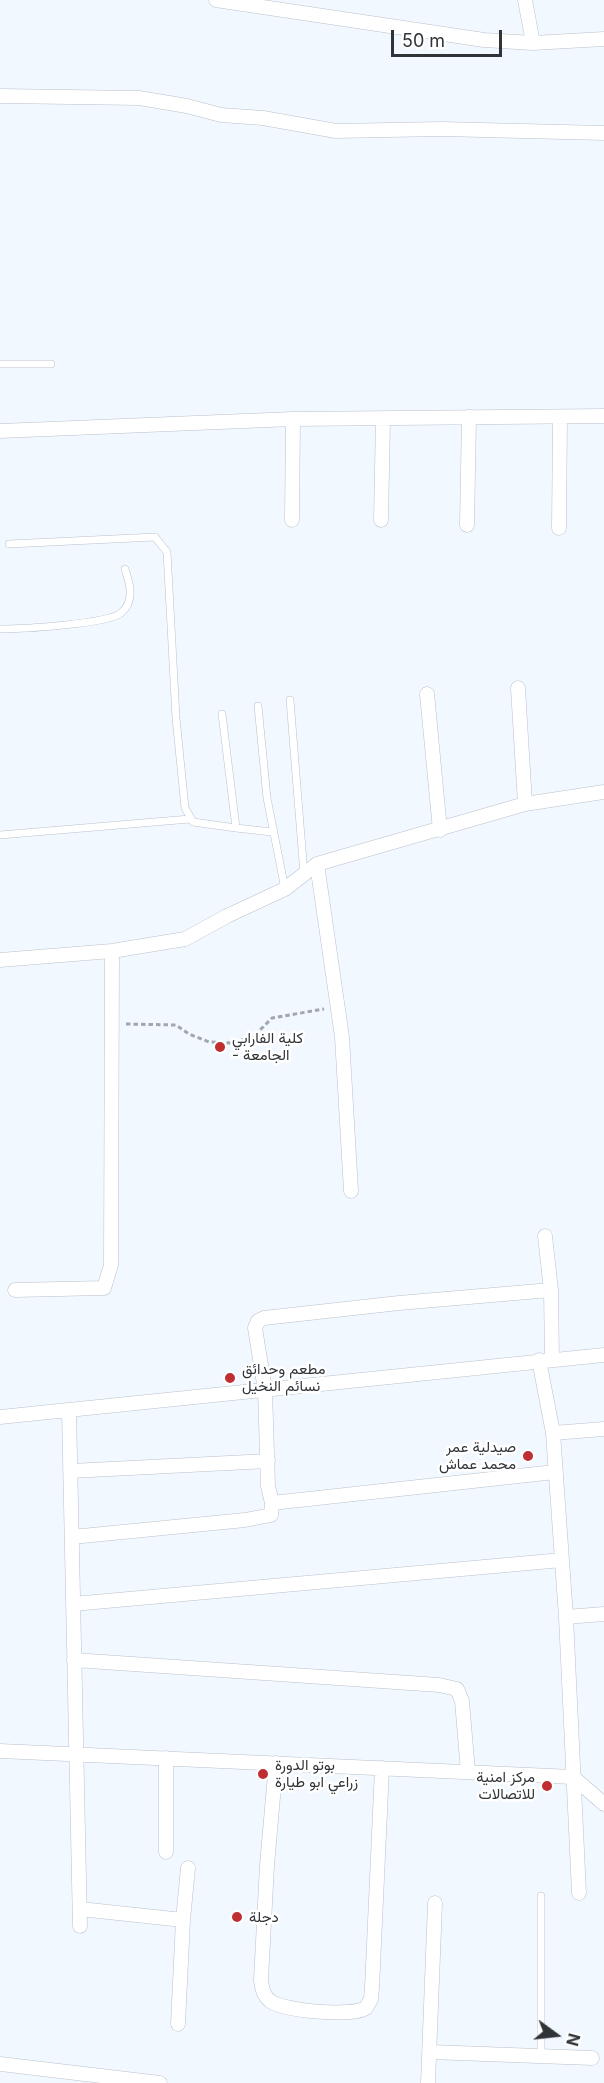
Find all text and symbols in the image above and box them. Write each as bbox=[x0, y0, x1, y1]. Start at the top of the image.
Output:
scale bar bbox=[394, 18, 505, 56]
text: 50 m bbox=[402, 30, 445, 51]
place label: كلية الفارابي - الجامعة bbox=[232, 1029, 303, 1064]
marker: كلية الفارابي - الجامعة bbox=[213, 1040, 227, 1054]
place label: مطعم وحدائق نسائم النخيل bbox=[242, 1360, 326, 1395]
marker: مطعم وحدائق نسائم النخيل bbox=[223, 1371, 237, 1385]
place label: صيدلية عمر محمد عماش bbox=[439, 1438, 516, 1473]
marker: صيدلية عمر محمد عماش bbox=[521, 1449, 535, 1463]
place label: بوتو الدورة زراعي ابو طيارة bbox=[275, 1756, 358, 1791]
marker: بوتو الدورة زراعي ابو طيارة bbox=[256, 1767, 270, 1781]
place label: مركز امنية للاتصالات bbox=[476, 1768, 535, 1803]
marker: مركز امنية للاتصالات bbox=[540, 1779, 554, 1793]
place label: دجلة bbox=[249, 1908, 279, 1926]
marker: دجلة bbox=[230, 1910, 244, 1924]
north arrow bbox=[526, 2005, 586, 2065]
text: N bbox=[562, 2031, 585, 2048]

